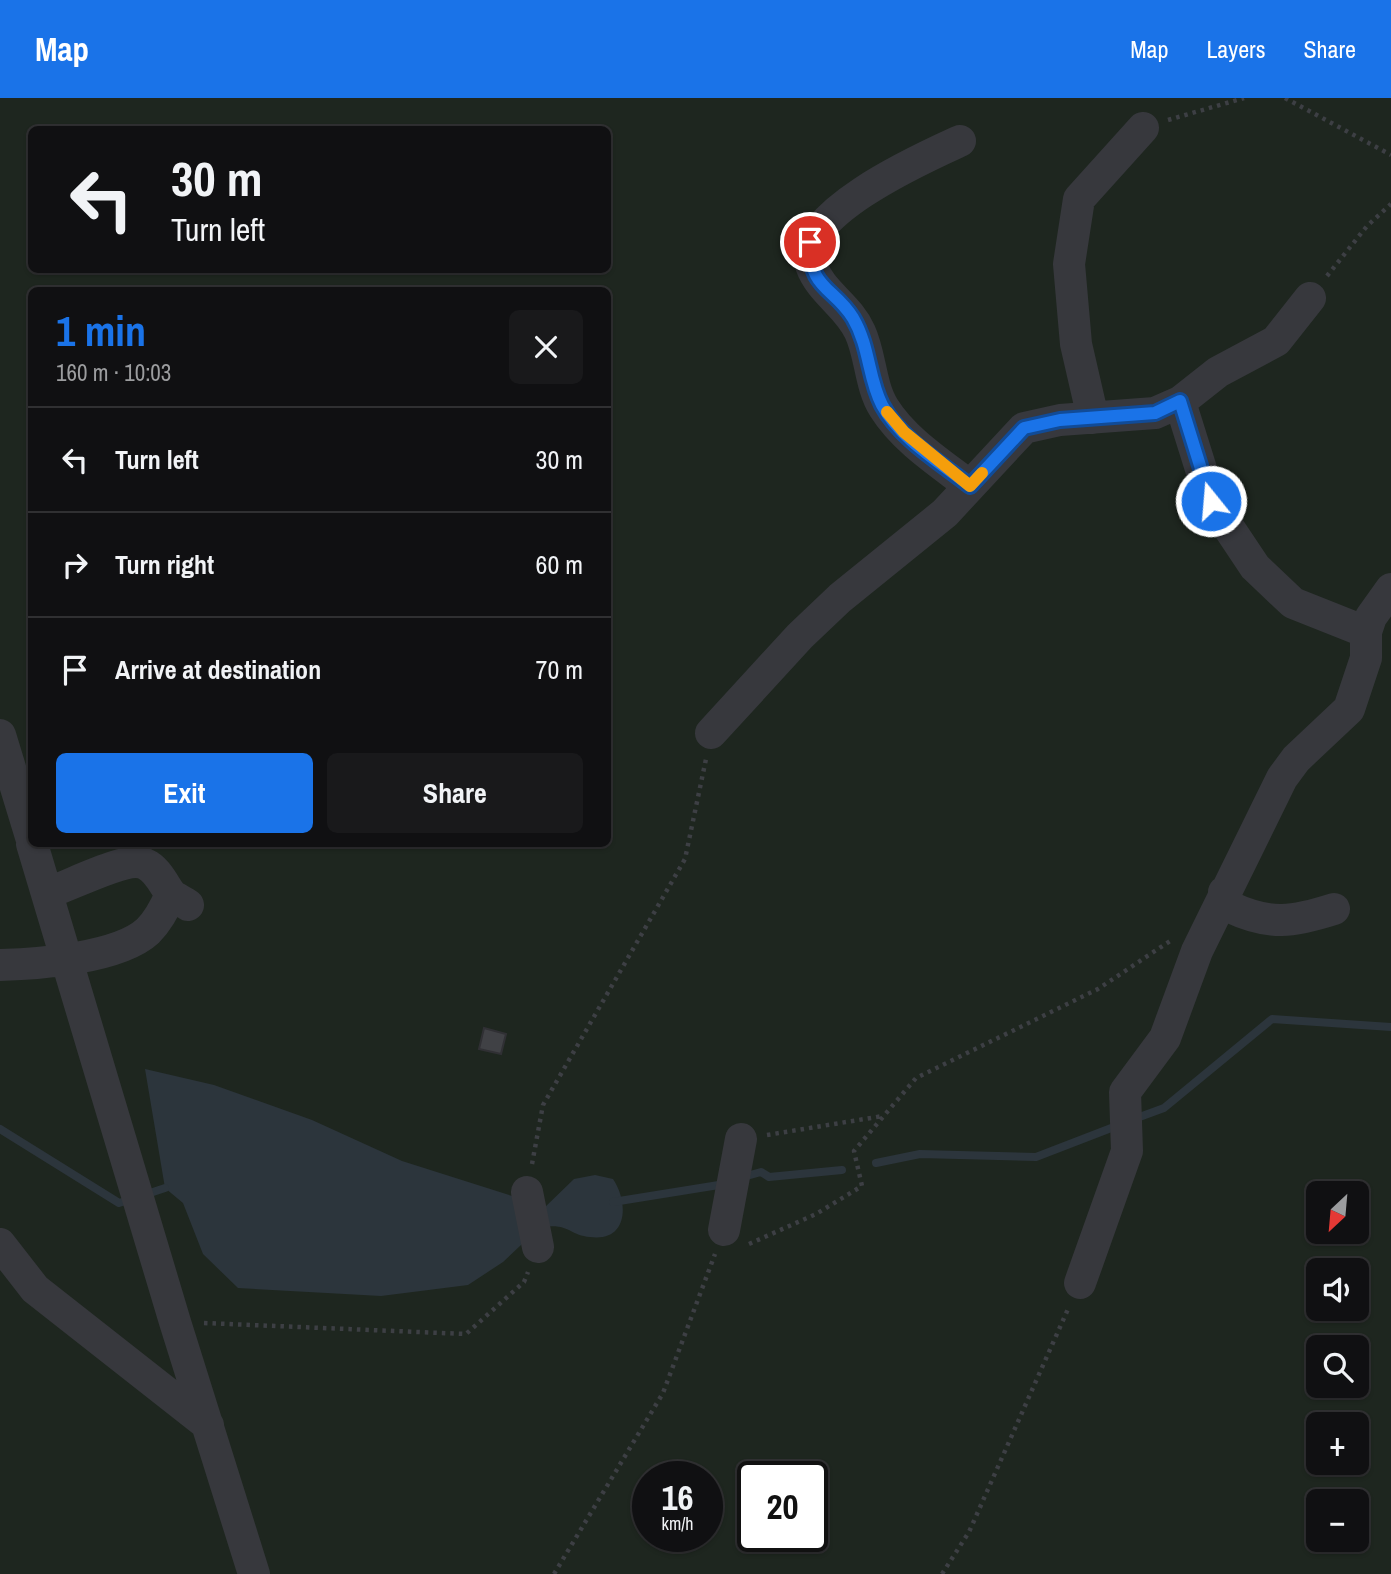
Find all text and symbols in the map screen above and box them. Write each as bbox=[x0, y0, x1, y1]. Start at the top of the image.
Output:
text: Map bbox=[35, 27, 89, 71]
text: Map bbox=[1130, 33, 1168, 65]
text: Layers bbox=[1206, 33, 1265, 65]
text: Share bbox=[1303, 33, 1356, 65]
text: 30 m bbox=[171, 145, 263, 211]
icon: left bbox=[56, 154, 147, 245]
text: Turn left bbox=[171, 208, 265, 251]
pin bbox=[780, 212, 840, 272]
icon: arrive bbox=[791, 223, 829, 261]
text: 1 min bbox=[56, 303, 146, 359]
button: close bbox=[509, 310, 583, 384]
text: 160 m · 10:03 bbox=[56, 357, 171, 388]
icon: left bbox=[56, 441, 94, 479]
text: Turn left bbox=[115, 442, 199, 477]
text: 30 m bbox=[536, 442, 583, 477]
position arrow bbox=[1174, 464, 1248, 538]
icon: right bbox=[56, 546, 94, 584]
text: Turn right bbox=[115, 547, 214, 582]
text: 60 m bbox=[536, 547, 583, 582]
icon: arrive bbox=[56, 651, 94, 689]
text: Arrive at destination bbox=[115, 652, 321, 687]
text: 70 m bbox=[536, 652, 583, 687]
button: Exit bbox=[56, 753, 313, 833]
button: Share bbox=[327, 753, 583, 833]
north arrow bbox=[1306, 1181, 1368, 1244]
map controls bbox=[1306, 1181, 1369, 1552]
button: sound bbox=[1306, 1258, 1369, 1321]
button: search bbox=[1306, 1335, 1369, 1398]
button: + bbox=[1306, 1412, 1369, 1475]
speed limit sign: 20 bbox=[737, 1461, 828, 1552]
text: 16 bbox=[662, 1474, 693, 1521]
button: − bbox=[1306, 1489, 1369, 1552]
text: km/h bbox=[662, 1511, 694, 1536]

